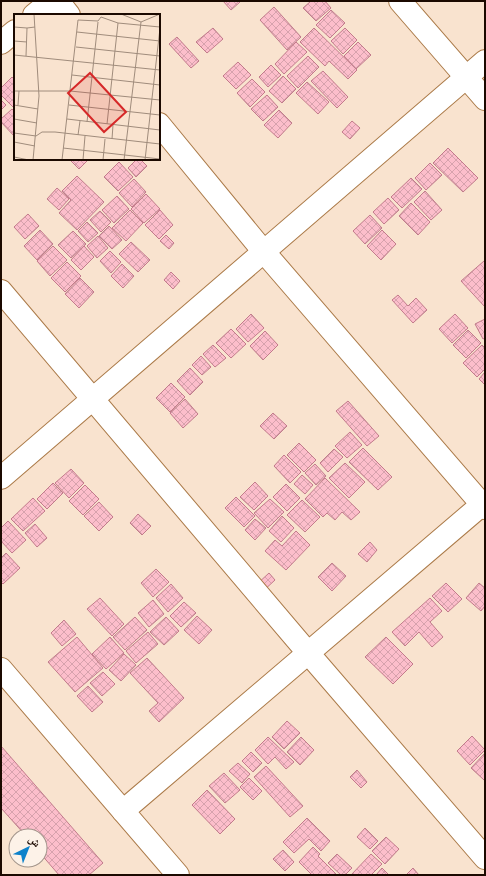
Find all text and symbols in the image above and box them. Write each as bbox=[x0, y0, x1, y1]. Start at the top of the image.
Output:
inset map bbox=[14, 14, 160, 160]
north arrow bbox=[8, 828, 48, 868]
text: ش bbox=[25, 832, 43, 851]

